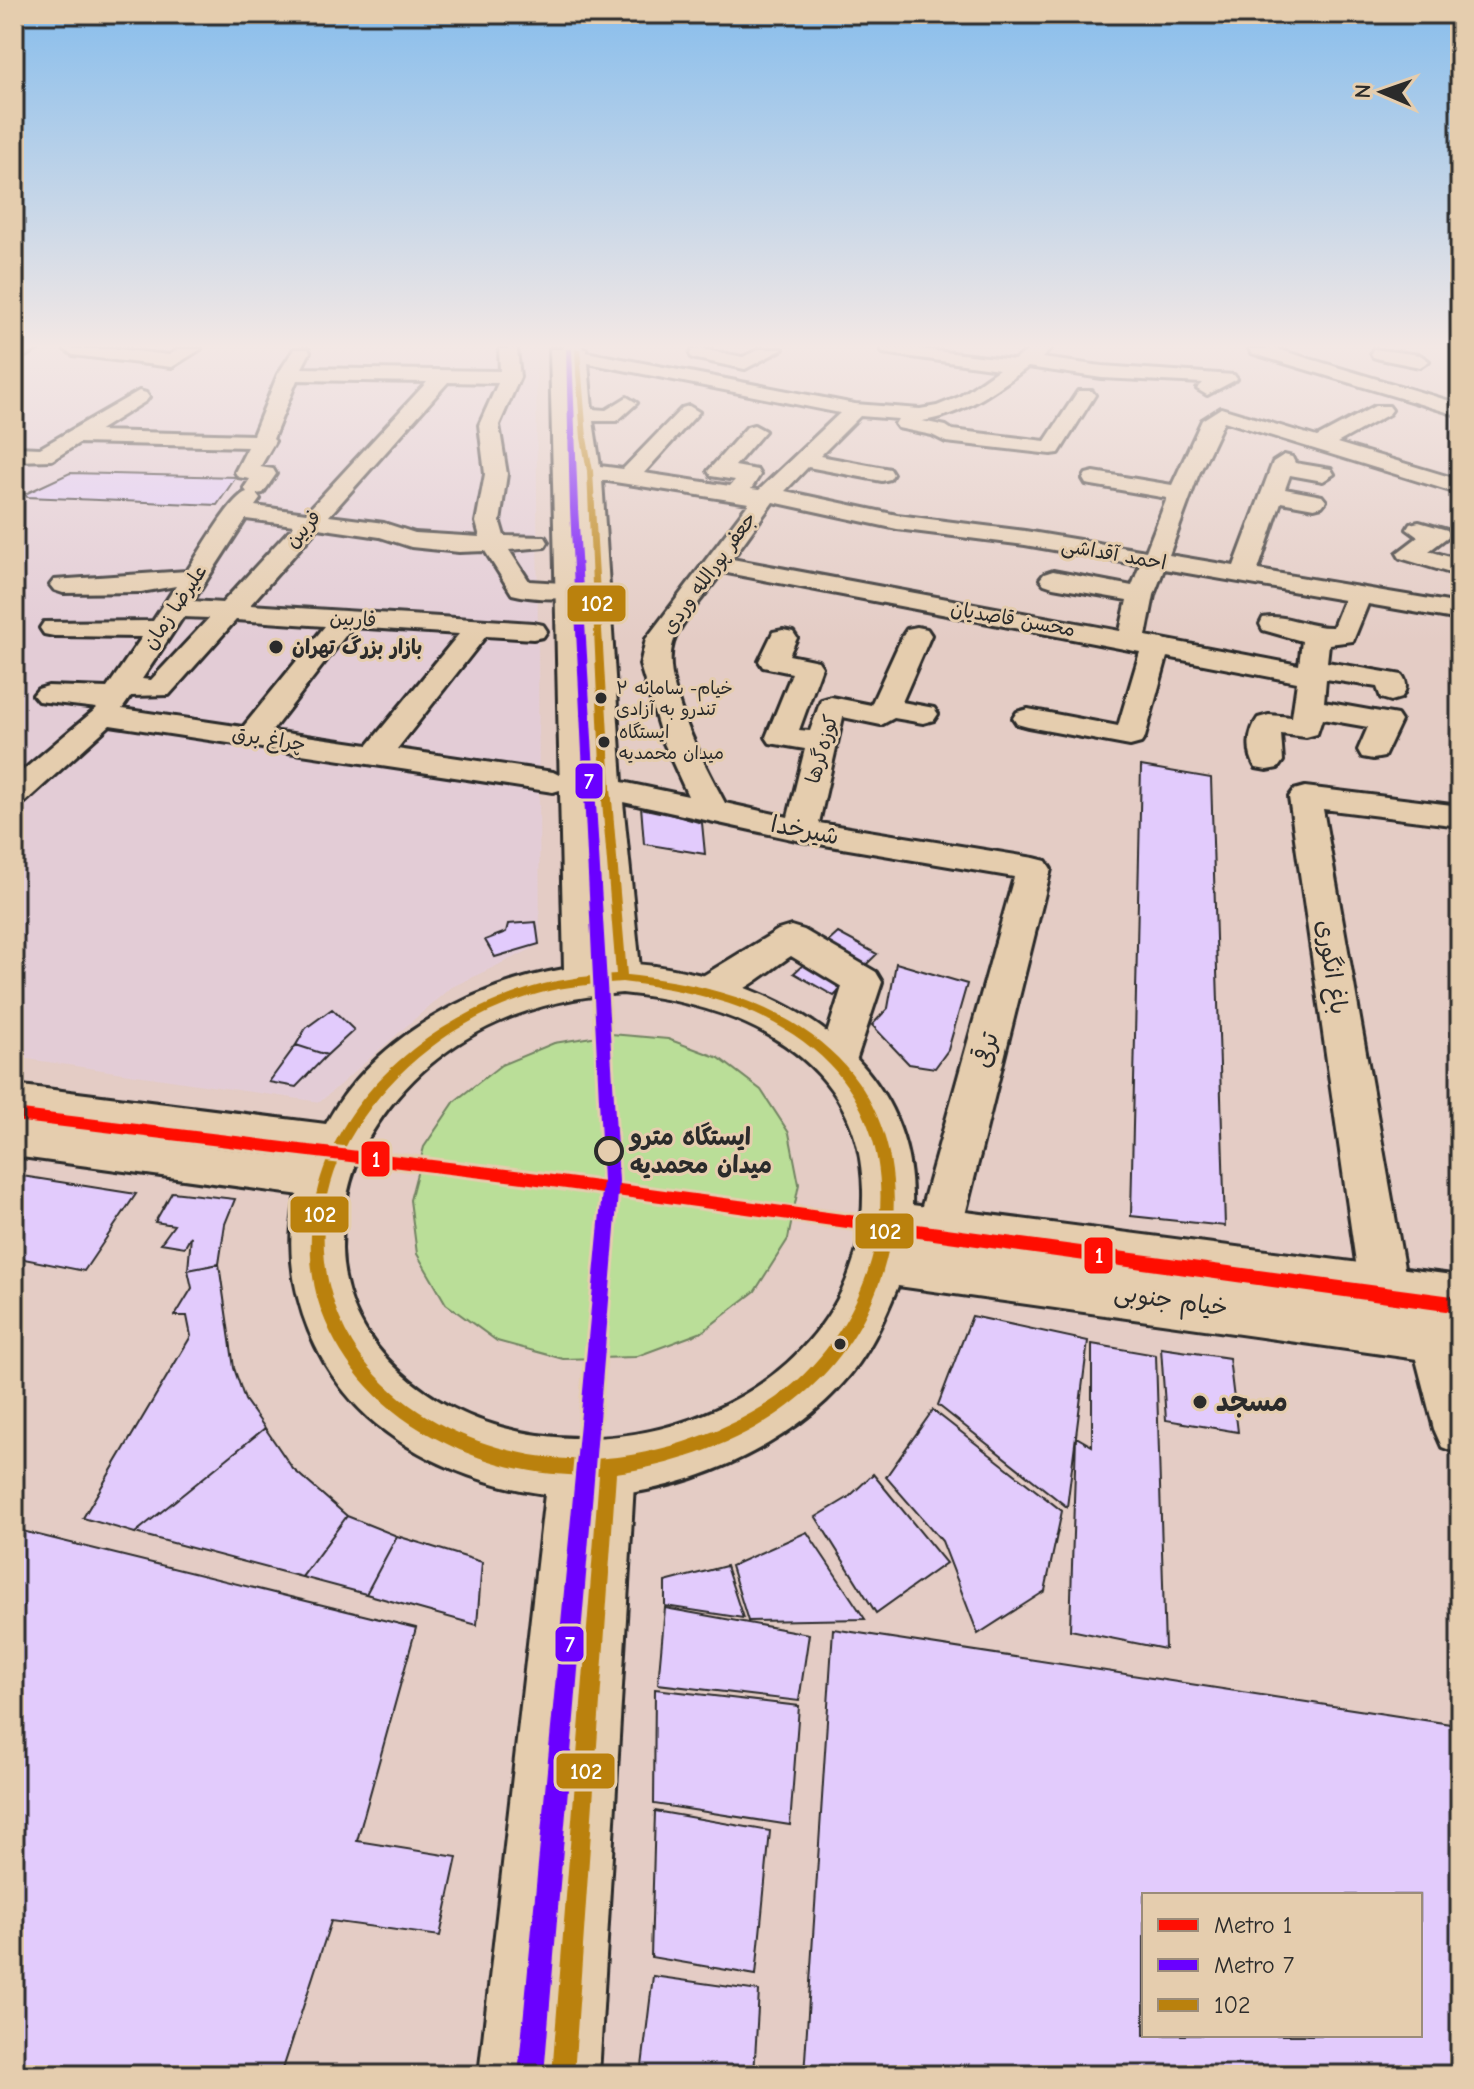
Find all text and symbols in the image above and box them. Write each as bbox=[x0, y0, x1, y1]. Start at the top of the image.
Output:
north arrow bbox=[1342, 52, 1422, 132]
text: N bbox=[1350, 84, 1376, 99]
street label: فربین bbox=[280, 506, 326, 552]
street label: جعفر پورالله وردی bbox=[657, 507, 763, 640]
street label: احمد آقداشی bbox=[1059, 533, 1168, 576]
street label: علیرضا زمان bbox=[138, 560, 212, 654]
line badge: 102 bbox=[566, 584, 627, 623]
text: 102 bbox=[581, 591, 613, 617]
street label: محسن قاصدیان bbox=[949, 597, 1077, 641]
street label: فاربین bbox=[329, 606, 377, 632]
place label: بازار بزرگ تهران bbox=[292, 635, 422, 660]
marker: بازار بزرگ تهران bbox=[267, 638, 285, 656]
place label: خیام- سامانه ۲ تندرو به آزادی bbox=[616, 678, 733, 720]
marker: خیام- سامانه ۲ تندرو به آزادی bbox=[593, 690, 609, 706]
street label: کوزه‌گرها bbox=[801, 712, 843, 786]
street label: چراغ برق bbox=[230, 722, 307, 758]
place label: ایستگاه میدان محمدیه bbox=[619, 722, 724, 764]
marker: ایستگاه میدان محمدیه bbox=[596, 734, 612, 750]
line badge: 7 bbox=[574, 762, 604, 800]
text: 7 bbox=[584, 769, 594, 795]
street label: شیرخدا bbox=[769, 810, 841, 850]
street label: باغ انگوری bbox=[1308, 918, 1353, 1017]
street label: ترقی bbox=[967, 1028, 1004, 1071]
place label: ایستگاه مترو میدان محمدیه bbox=[628, 1122, 772, 1179]
marker: ایستگاه مترو میدان محمدیه bbox=[595, 1137, 623, 1165]
line badge: 1 bbox=[360, 1140, 391, 1178]
text: 1 bbox=[372, 1147, 380, 1173]
line badge: 102 bbox=[289, 1195, 350, 1234]
text: 102 bbox=[304, 1202, 336, 1228]
line badge: 102 bbox=[854, 1212, 915, 1250]
text: 102 bbox=[869, 1219, 901, 1245]
line badge: 1 bbox=[1083, 1236, 1114, 1275]
text: 1 bbox=[1095, 1243, 1103, 1269]
street label: خیام جنوبی bbox=[1112, 1278, 1230, 1326]
unlabelled marker bbox=[832, 1336, 848, 1352]
place label: مسجد bbox=[1216, 1386, 1288, 1418]
marker: مسجد bbox=[1191, 1393, 1209, 1411]
line badge: 7 bbox=[554, 1625, 585, 1663]
text: 7 bbox=[565, 1632, 575, 1658]
line badge: 102 bbox=[555, 1752, 616, 1790]
text: 102 bbox=[570, 1759, 602, 1785]
legend bbox=[1142, 1893, 1422, 2037]
text: Metro 1 bbox=[1214, 1911, 1292, 1939]
text: Metro 7 bbox=[1214, 1951, 1294, 1979]
text: 102 bbox=[1214, 1991, 1251, 2019]

